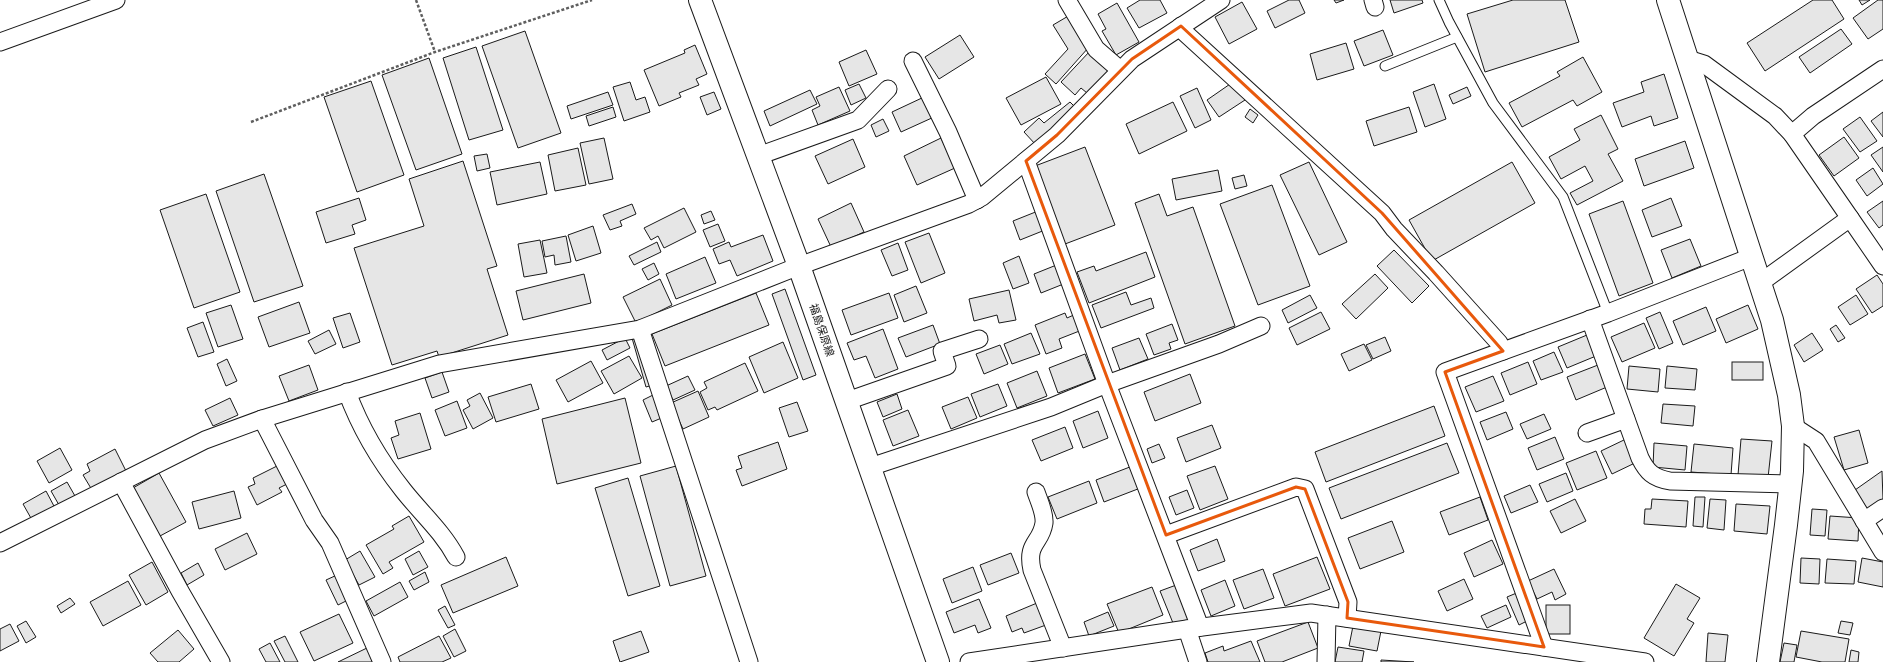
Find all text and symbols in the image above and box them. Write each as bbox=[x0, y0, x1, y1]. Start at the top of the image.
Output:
street label: 福島保原線 bbox=[807, 302, 837, 358]

